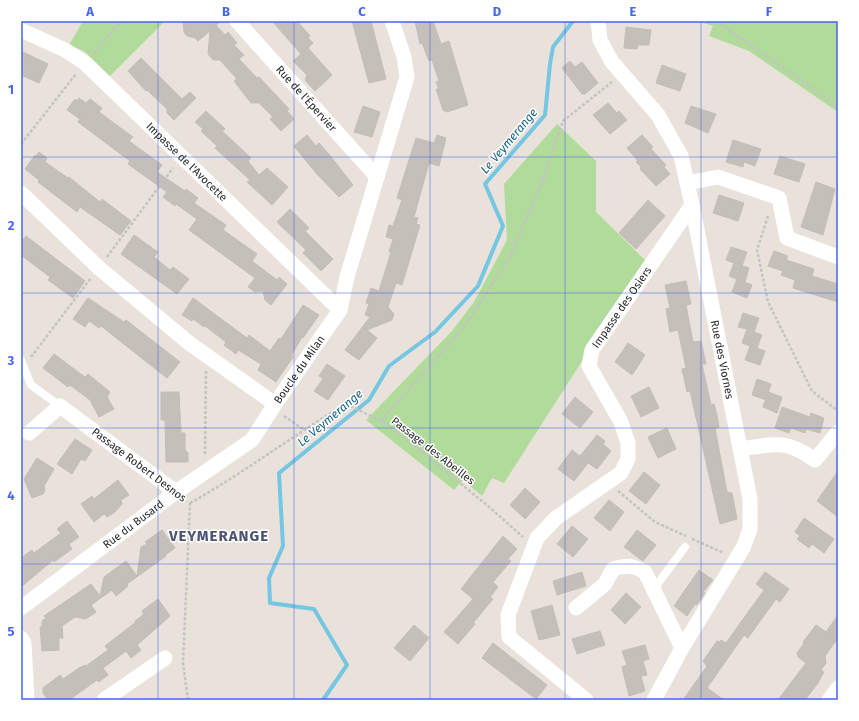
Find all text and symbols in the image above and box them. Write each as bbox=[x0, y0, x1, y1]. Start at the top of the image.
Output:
text: A bbox=[85, 4, 94, 19]
text: B bbox=[222, 4, 230, 19]
text: C bbox=[358, 4, 366, 19]
text: D bbox=[493, 4, 502, 19]
text: E bbox=[630, 4, 637, 19]
text: F bbox=[766, 4, 773, 19]
street label: Rue de l'Épervier bbox=[273, 63, 340, 135]
text: 1 bbox=[8, 82, 14, 97]
water label: Le Veymerange bbox=[478, 106, 540, 176]
street label: Impasse de l'Avocette bbox=[144, 120, 230, 204]
text: 2 bbox=[8, 218, 15, 233]
street label: Impasse des Osiers bbox=[589, 264, 654, 350]
street label: Rue des Viornes bbox=[708, 319, 737, 400]
street label: Boucle du Milan bbox=[271, 333, 327, 406]
text: 3 bbox=[7, 353, 15, 368]
water label: Le Veymerange bbox=[295, 387, 365, 449]
street label: Passage des Abeilles bbox=[389, 414, 477, 488]
street label: Passage Robert Desnos bbox=[89, 425, 189, 505]
text: 4 bbox=[7, 488, 15, 503]
street label: Rue du Busard bbox=[100, 497, 166, 551]
district label: VEYMERANGE bbox=[168, 527, 269, 545]
text: 5 bbox=[8, 624, 15, 639]

